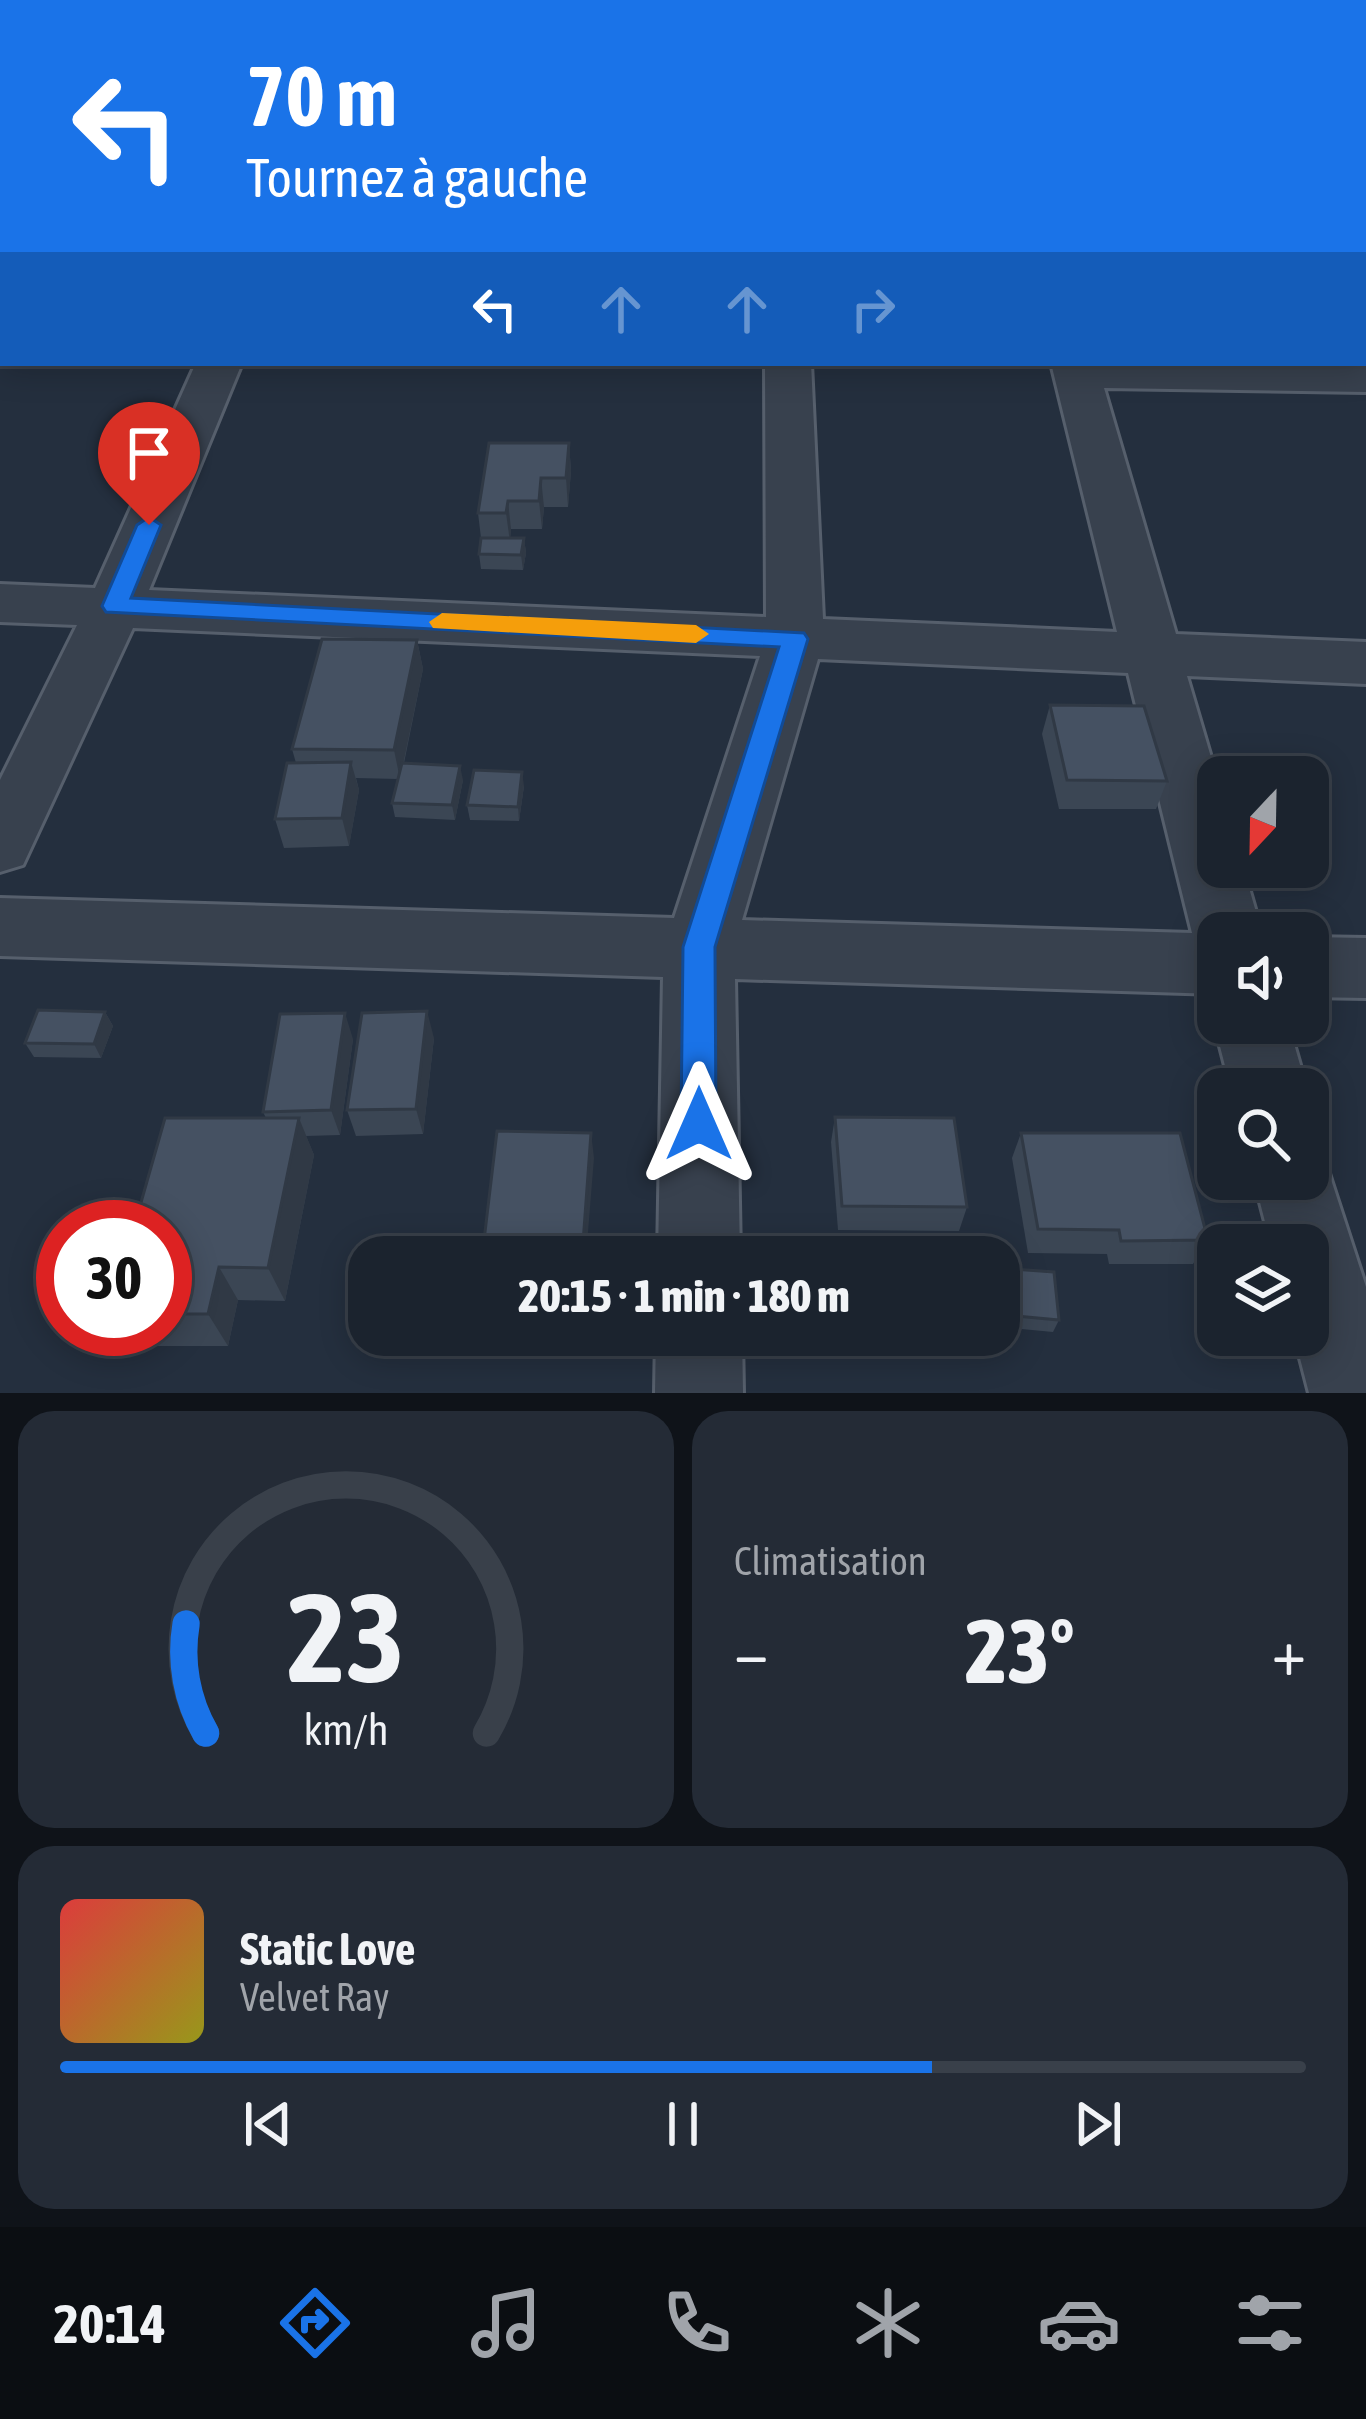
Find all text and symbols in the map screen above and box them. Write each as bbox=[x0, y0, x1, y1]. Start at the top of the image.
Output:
icon: left bbox=[48, 48, 204, 204]
text: 70 m bbox=[246, 48, 397, 144]
text: Tournez à gauche bbox=[246, 147, 588, 208]
icon: left bbox=[462, 276, 528, 342]
icon: ahead bbox=[588, 276, 654, 342]
icon: ahead bbox=[714, 276, 780, 342]
icon: right bbox=[840, 276, 906, 342]
pin bbox=[98, 402, 200, 525]
icon: arrive bbox=[116, 420, 182, 486]
north arrow bbox=[1197, 756, 1329, 888]
map controls bbox=[1197, 756, 1329, 1356]
button: sound bbox=[1197, 912, 1329, 1044]
position arrow bbox=[636, 1061, 762, 1187]
button: search bbox=[1197, 1068, 1329, 1200]
speed limit sign: 30 bbox=[36, 1200, 192, 1356]
button: layers bbox=[1197, 1224, 1329, 1356]
text: 20:15 · 1 min · 180 m bbox=[518, 1270, 850, 1322]
text: Climatisation bbox=[734, 1539, 927, 1583]
text: 23 bbox=[287, 1565, 405, 1708]
text: 23° bbox=[965, 1599, 1075, 1702]
text: − bbox=[734, 1613, 768, 1689]
text: + bbox=[1272, 1613, 1306, 1689]
text: km/h bbox=[303, 1704, 389, 1753]
text: Static Love bbox=[240, 1923, 416, 1975]
text: Velvet Ray bbox=[240, 1975, 389, 2019]
icon: previous bbox=[235, 2091, 301, 2157]
icon: pause bbox=[650, 2091, 716, 2157]
icon: next bbox=[1065, 2091, 1131, 2157]
icon: directions bbox=[273, 2281, 357, 2365]
icon: music bbox=[464, 2281, 548, 2365]
icon: phone bbox=[655, 2281, 739, 2365]
icon: climate bbox=[846, 2281, 930, 2365]
icon: car bbox=[1037, 2281, 1121, 2365]
icon: filters bbox=[1228, 2281, 1312, 2365]
text: 20:14 bbox=[54, 2293, 166, 2354]

